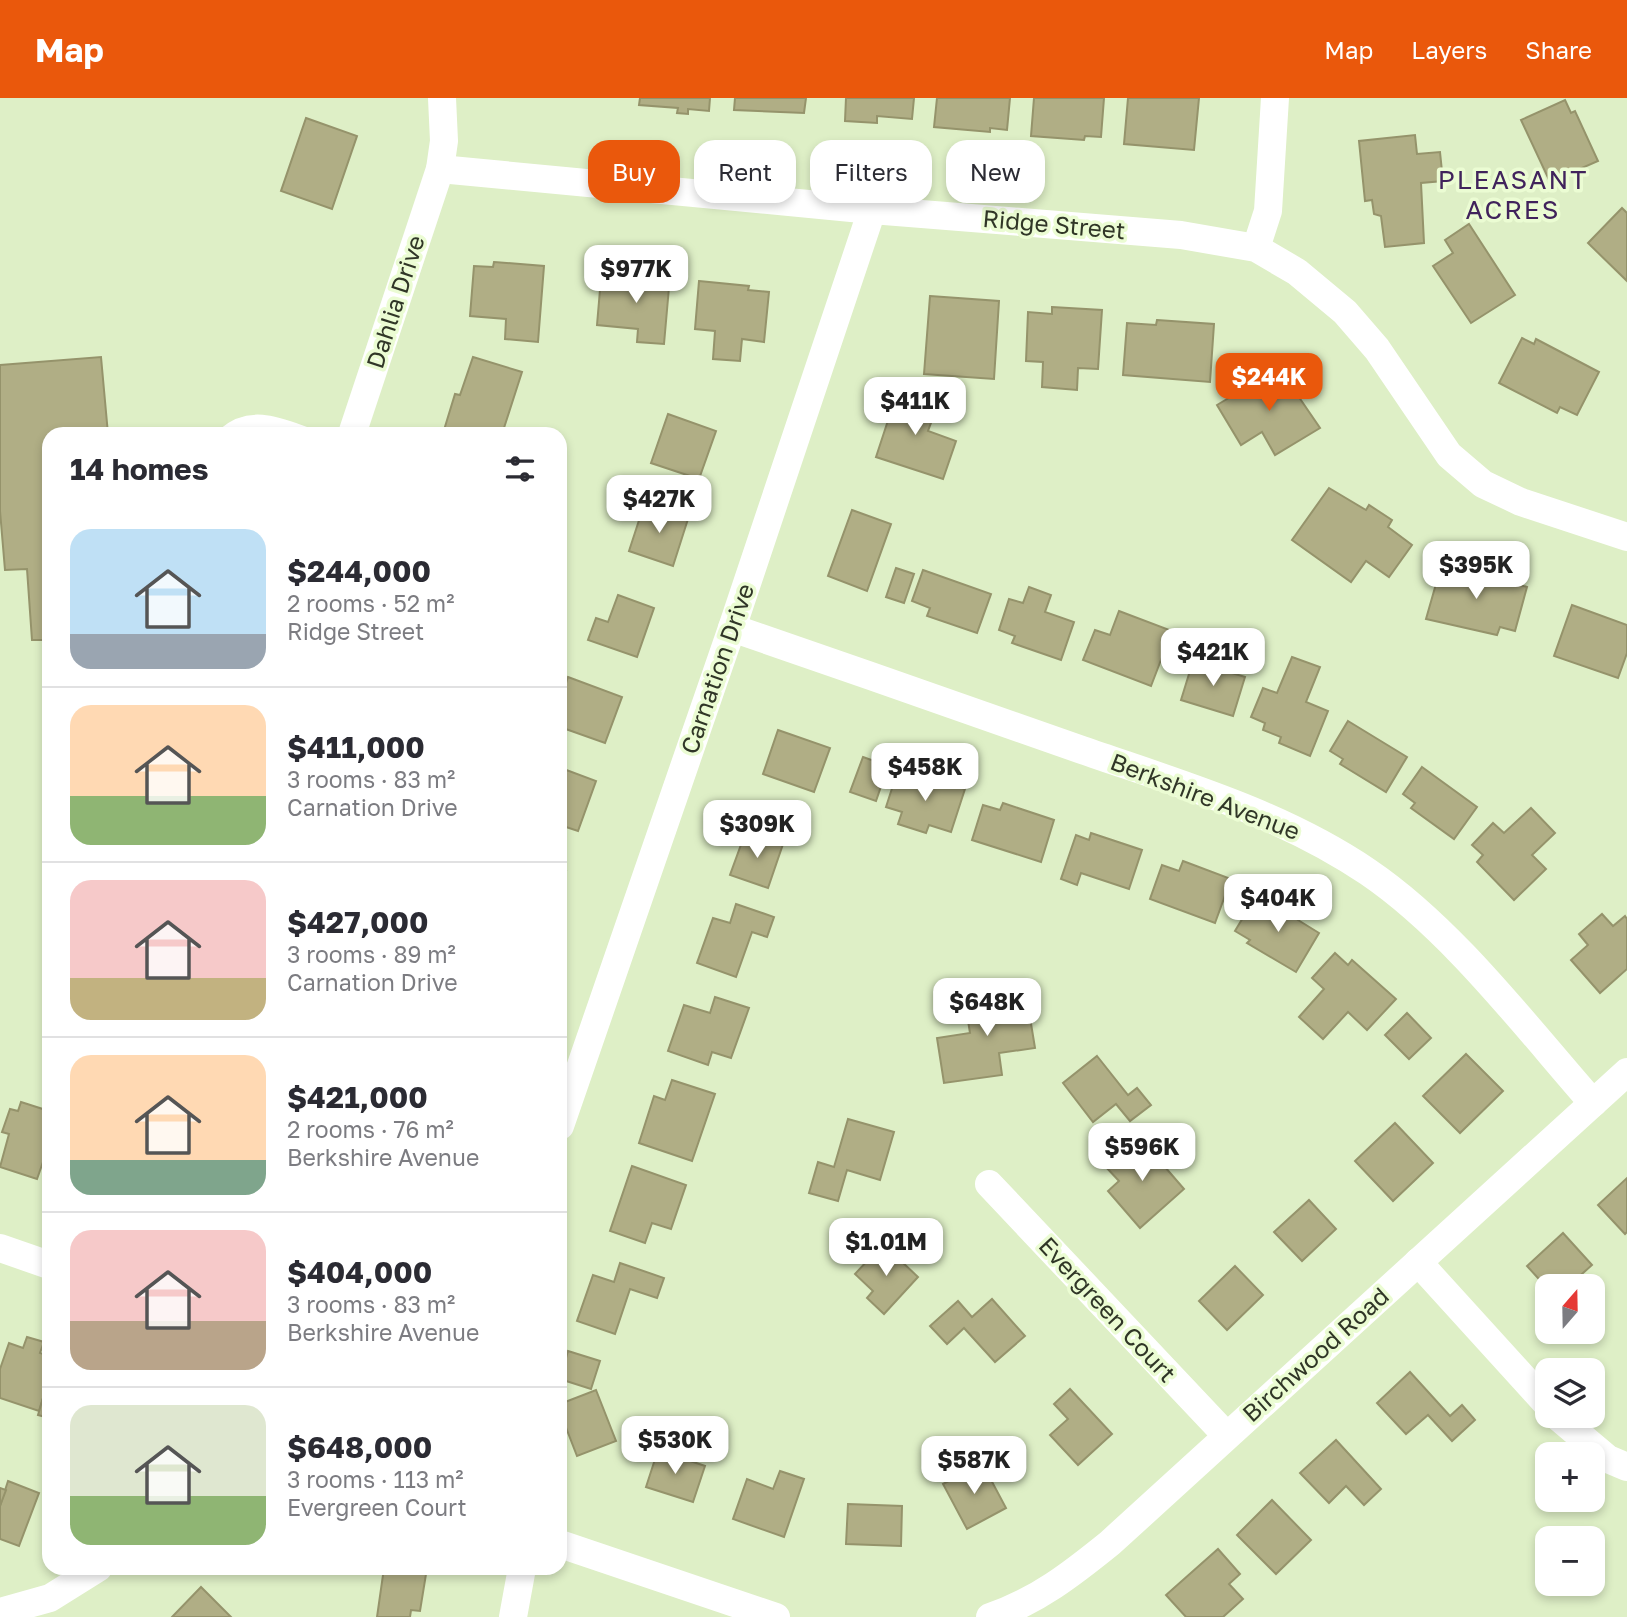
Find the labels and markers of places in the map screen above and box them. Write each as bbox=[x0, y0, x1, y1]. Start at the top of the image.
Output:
pin: $977K bbox=[587, 246, 685, 305]
pin: $244K bbox=[1220, 354, 1318, 413]
pin: $411K bbox=[866, 378, 964, 437]
pin: $427K bbox=[610, 476, 708, 535]
pin: $395K bbox=[1427, 542, 1525, 601]
pin: $421K bbox=[1164, 628, 1262, 688]
pin: $458K bbox=[876, 744, 974, 803]
pin: $309K bbox=[708, 800, 806, 860]
pin: $404K bbox=[1229, 874, 1327, 934]
pin: $648K bbox=[938, 978, 1036, 1038]
pin: $596K bbox=[1093, 1124, 1191, 1183]
pin: $1.01M bbox=[829, 1218, 943, 1278]
pin: $530K bbox=[626, 1416, 724, 1476]
pin: $587K bbox=[925, 1436, 1023, 1496]

